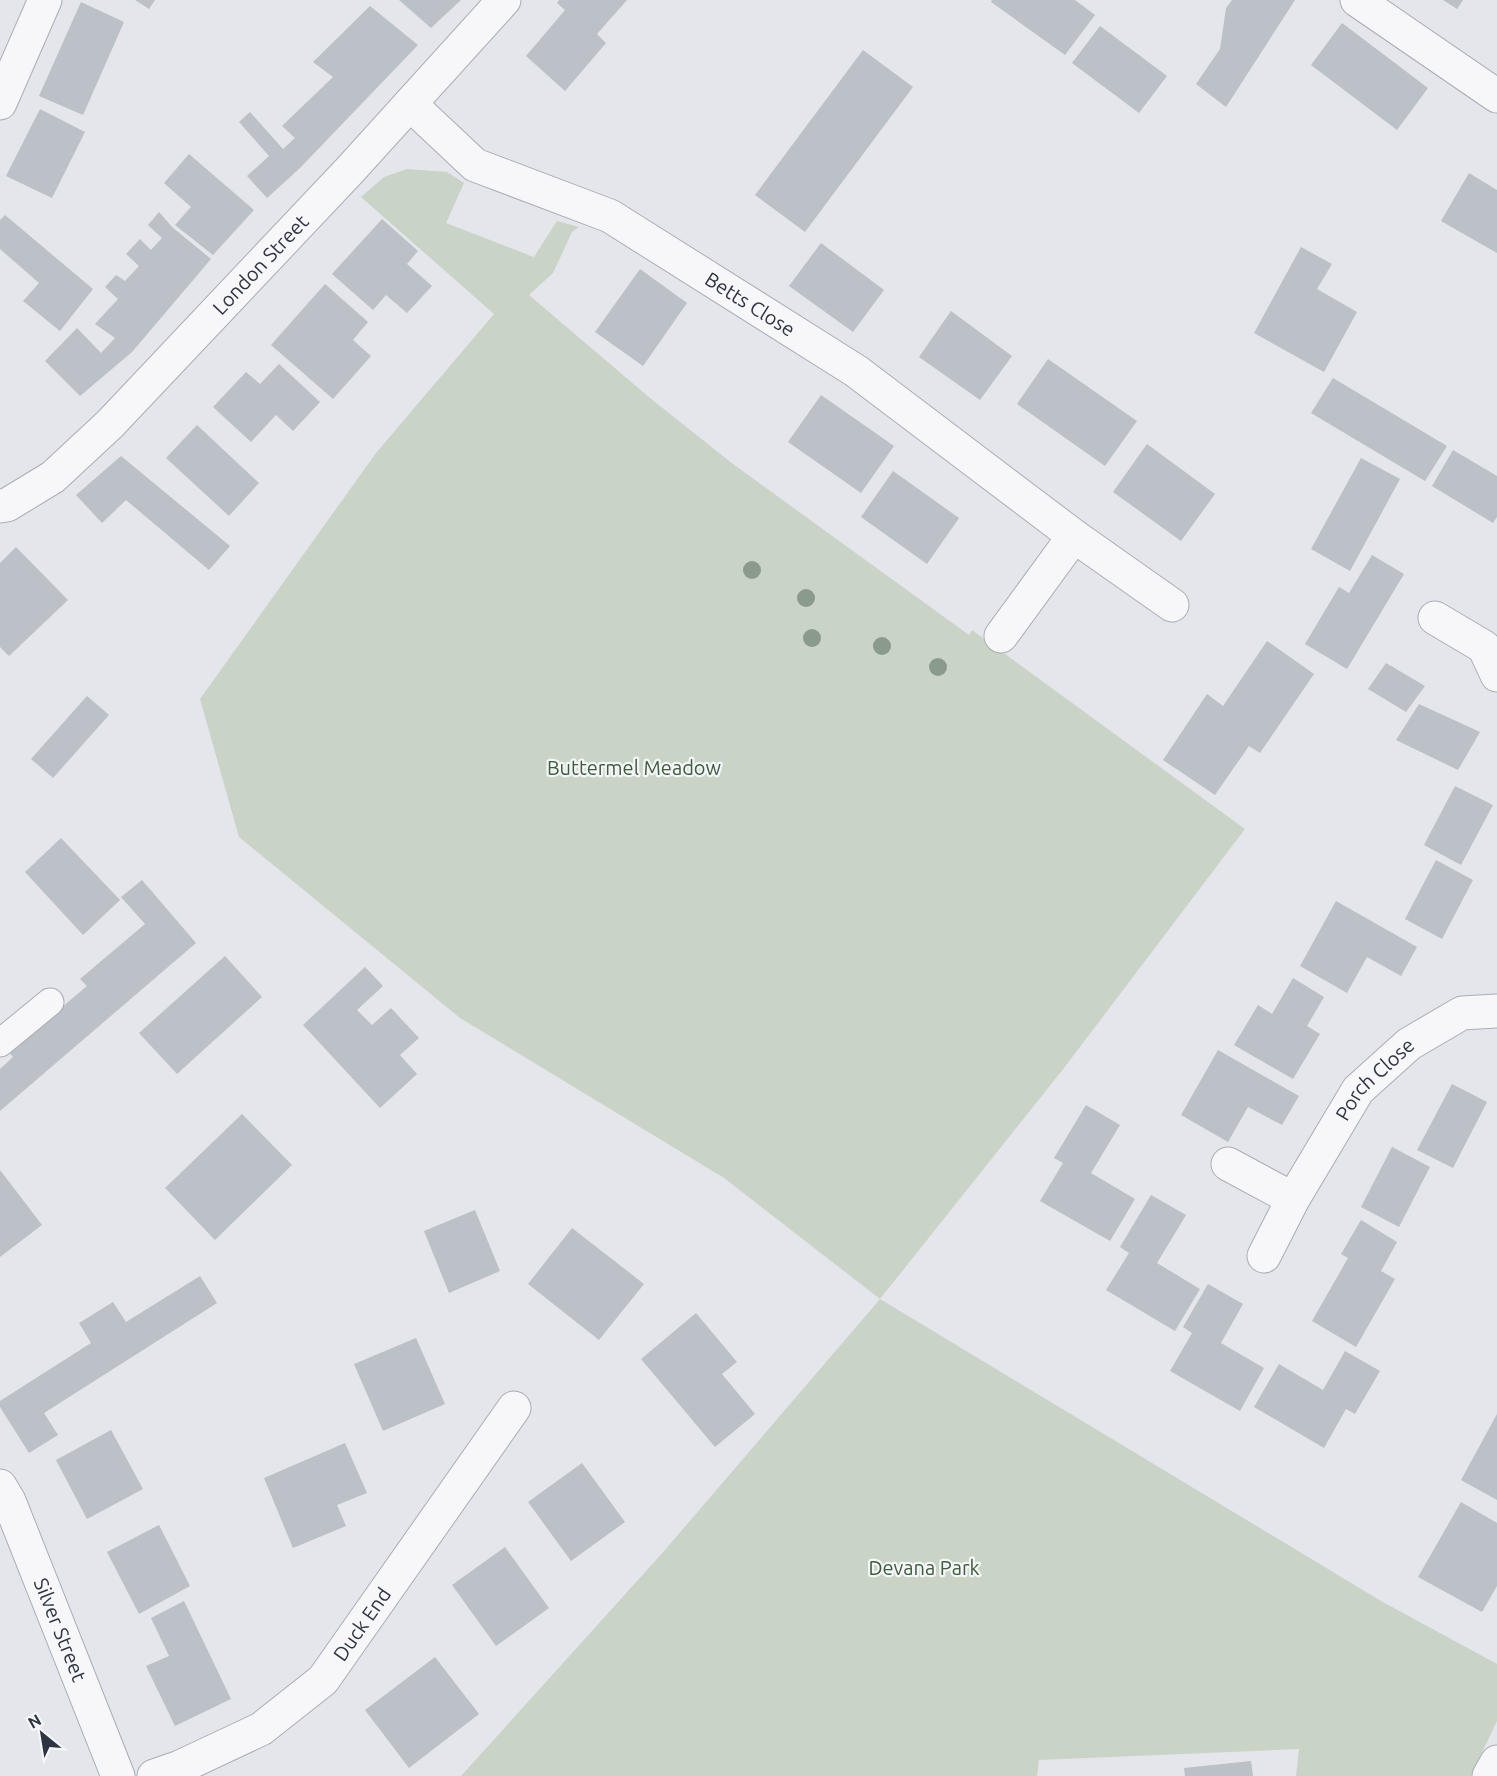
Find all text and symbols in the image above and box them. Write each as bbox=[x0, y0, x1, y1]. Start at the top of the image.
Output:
street label: London Street bbox=[208, 210, 313, 319]
street label: Betts Close bbox=[701, 267, 799, 341]
park label: Buttermel Meadow bbox=[547, 756, 722, 779]
street label: Porch Close bbox=[1331, 1033, 1419, 1124]
park label: Devana Park bbox=[868, 1556, 980, 1579]
street label: Silver Street bbox=[30, 1574, 91, 1685]
street label: Duck End bbox=[328, 1583, 395, 1665]
north arrow bbox=[12, 1704, 72, 1764]
text: N bbox=[25, 1710, 44, 1732]

